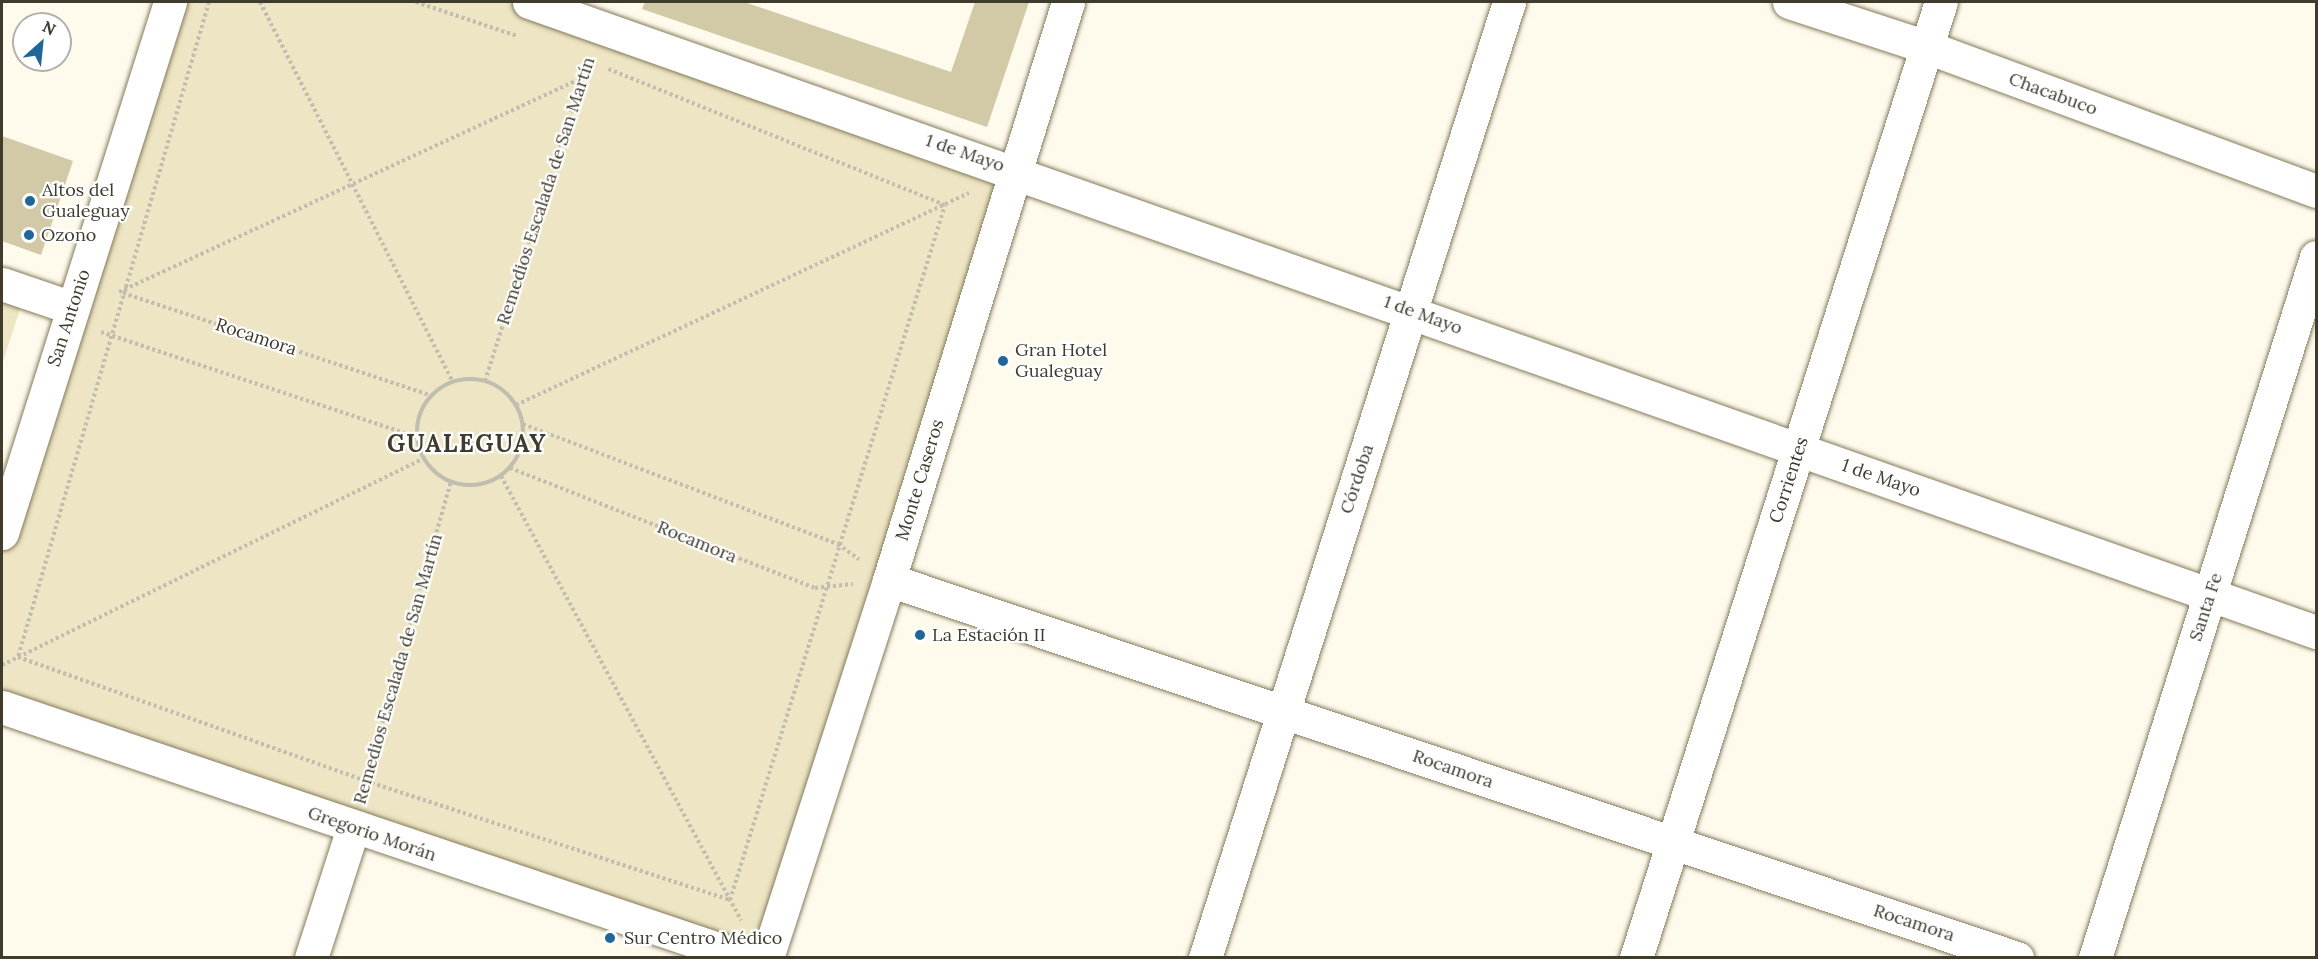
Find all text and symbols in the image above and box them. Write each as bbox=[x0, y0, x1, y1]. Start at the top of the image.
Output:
north arrow bbox=[12, 12, 72, 72]
text: N bbox=[39, 16, 59, 39]
street label: Remedios Escalada de San Martín bbox=[492, 54, 600, 328]
street label: Chacabuco bbox=[2006, 68, 2100, 120]
street label: 1 de Mayo bbox=[923, 129, 1007, 177]
place label: Altos del Gualeguay bbox=[42, 180, 130, 222]
marker: Altos del Gualeguay bbox=[23, 194, 37, 208]
place label: Ozono bbox=[41, 224, 96, 246]
marker: Ozono bbox=[22, 228, 36, 242]
street label: San Antonio bbox=[43, 267, 95, 369]
street label: 1 de Mayo bbox=[1381, 291, 1465, 339]
street label: Rocamora bbox=[213, 314, 299, 360]
place label: Gran Hotel Gualeguay bbox=[1015, 340, 1107, 382]
marker: Gran Hotel Gualeguay bbox=[996, 354, 1010, 368]
street label: Monte Caseros bbox=[891, 417, 949, 543]
district label: GUALEGUAY bbox=[387, 430, 547, 458]
street label: Corrientes bbox=[1765, 434, 1813, 526]
street label: Córdoba bbox=[1336, 442, 1378, 516]
street label: 1 de Mayo bbox=[1839, 454, 1923, 502]
street label: Rocamora bbox=[654, 516, 740, 568]
street label: Remedios Escalada de San Martín bbox=[349, 531, 447, 807]
street label: Santa Fe bbox=[2185, 570, 2227, 644]
place label: La Estación II bbox=[932, 624, 1045, 646]
marker: La Estación II bbox=[913, 628, 927, 642]
street label: Rocamora bbox=[1410, 745, 1496, 793]
street label: Gregorio Morán bbox=[305, 802, 439, 866]
street label: Rocamora bbox=[1871, 900, 1957, 946]
place label: Sur Centro Médico bbox=[624, 927, 782, 949]
marker: Sur Centro Médico bbox=[601, 929, 619, 947]

